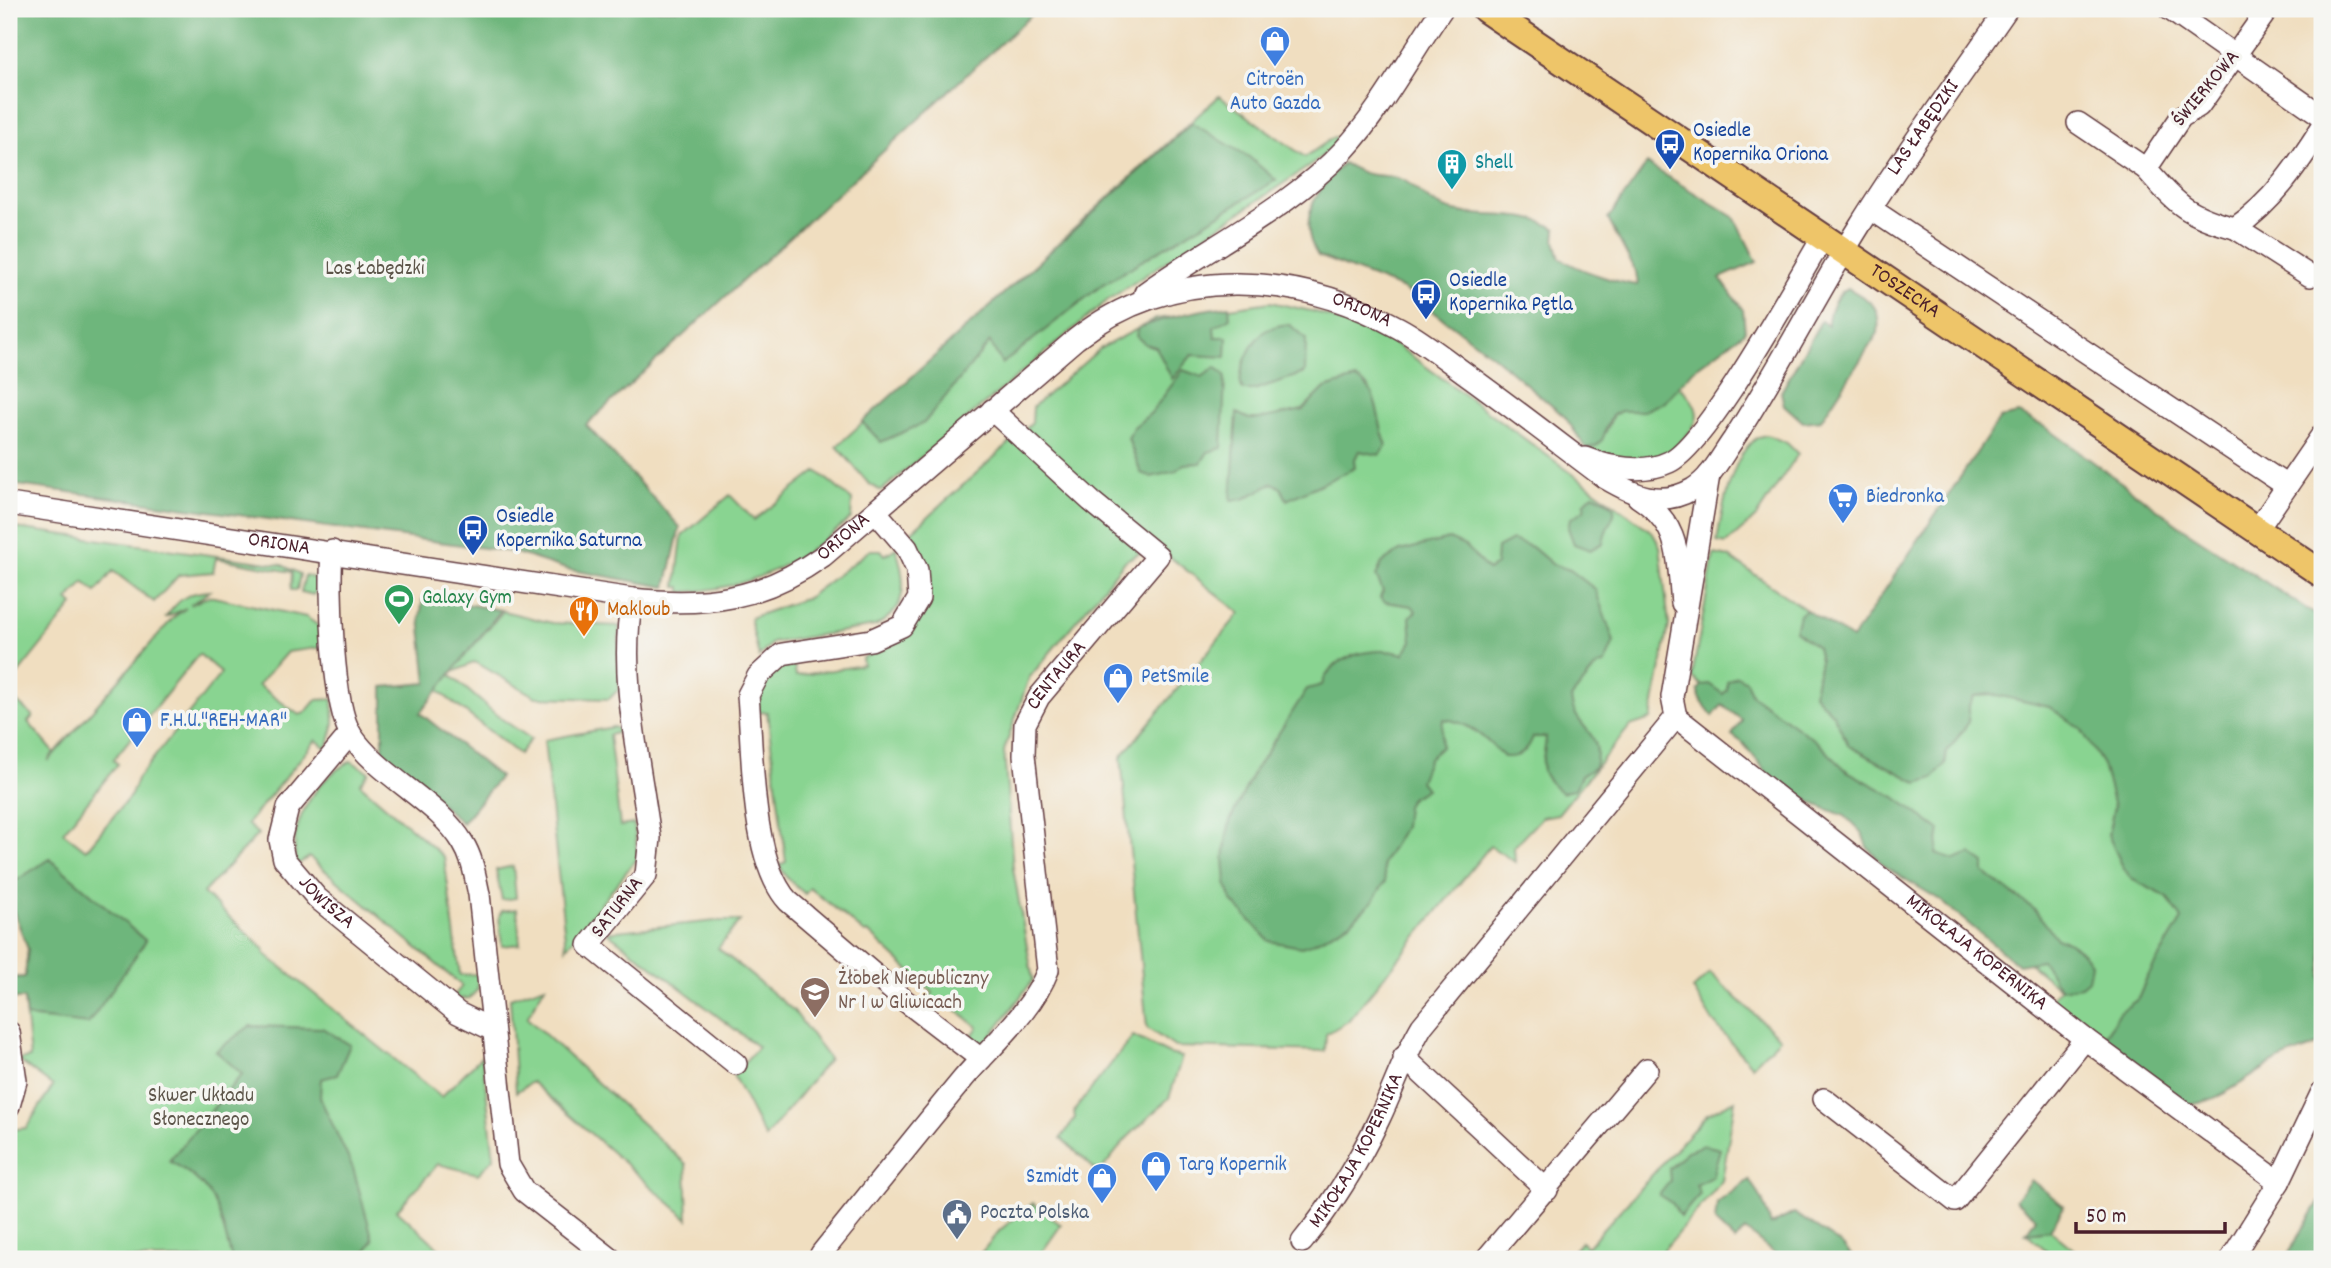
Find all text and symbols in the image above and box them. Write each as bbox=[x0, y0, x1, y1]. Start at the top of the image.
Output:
shop icon: Citroën Auto Gazda bbox=[1258, 24, 1292, 68]
street label: ŚWIERKOWA bbox=[2166, 44, 2248, 134]
place label: Citroën Auto Gazda bbox=[1230, 66, 1321, 120]
street label: LAS ŁABĘDZKI bbox=[1881, 74, 1968, 182]
place label: Osiedle Kopernika Oriona bbox=[1693, 117, 1829, 171]
bus stop icon: Osiedle Kopernika Oriona bbox=[1653, 127, 1687, 171]
building icon: Shell bbox=[1435, 147, 1469, 191]
place label: Shell bbox=[1475, 149, 1513, 179]
park label: Las Łabędzki bbox=[325, 255, 425, 285]
street label: TOSZECKA bbox=[1863, 257, 1946, 327]
place label: Osiedle Kopernika Pętla bbox=[1449, 267, 1574, 321]
bus stop icon: Osiedle Kopernika Pętla bbox=[1409, 277, 1443, 321]
street label: ORIONA bbox=[1328, 285, 1397, 337]
supermarket icon: Biedronka bbox=[1826, 481, 1860, 525]
place label: Biedronka bbox=[1866, 483, 1945, 513]
place label: Osiedle Kopernika Saturna bbox=[496, 503, 643, 557]
street label: ORIONA bbox=[811, 506, 878, 570]
bus stop icon: Osiedle Kopernika Saturna bbox=[456, 513, 490, 557]
street label: ORIONA bbox=[246, 526, 312, 565]
sports icon: Galaxy Gym bbox=[382, 582, 416, 626]
place label: Galaxy Gym bbox=[422, 584, 512, 614]
restaurant icon: Makloub bbox=[567, 594, 601, 638]
place label: Makloub bbox=[607, 596, 670, 626]
street label: CENTAURA bbox=[1020, 635, 1095, 716]
shop icon: PetSmile bbox=[1101, 661, 1135, 705]
place label: PetSmile bbox=[1141, 663, 1209, 693]
shop icon: F.H.U."REH-MAR" bbox=[120, 705, 154, 749]
place label: F.H.U."REH-MAR" bbox=[160, 707, 287, 737]
street label: JOWISZA bbox=[290, 870, 361, 938]
street label: SATURNA bbox=[584, 871, 652, 945]
street label: MIKOŁAJA KOPERNIKA bbox=[1898, 888, 2054, 1019]
place label: Żłobek Niepubliczny Nr 1 w Gliwicach bbox=[838, 965, 989, 1019]
school or university icon: Żłobek Niepubliczny Nr 1 w Gliwicach bbox=[798, 975, 832, 1019]
street label: MIKOŁAJA KOPERNIKA bbox=[1302, 1069, 1412, 1235]
park label: Skwer Układu Słonecznego bbox=[148, 1082, 254, 1136]
shop icon: Targ Kopernik bbox=[1139, 1149, 1173, 1193]
place label: Targ Kopernik bbox=[1179, 1151, 1287, 1181]
shop icon: Szmidt bbox=[1085, 1161, 1119, 1205]
place label: Szmidt bbox=[1026, 1163, 1079, 1193]
scale bar bbox=[2076, 1191, 2224, 1235]
public building icon: Poczta Polska bbox=[940, 1197, 974, 1241]
place label: Poczta Polska bbox=[980, 1199, 1090, 1229]
text: 50 m bbox=[2086, 1203, 2126, 1233]

